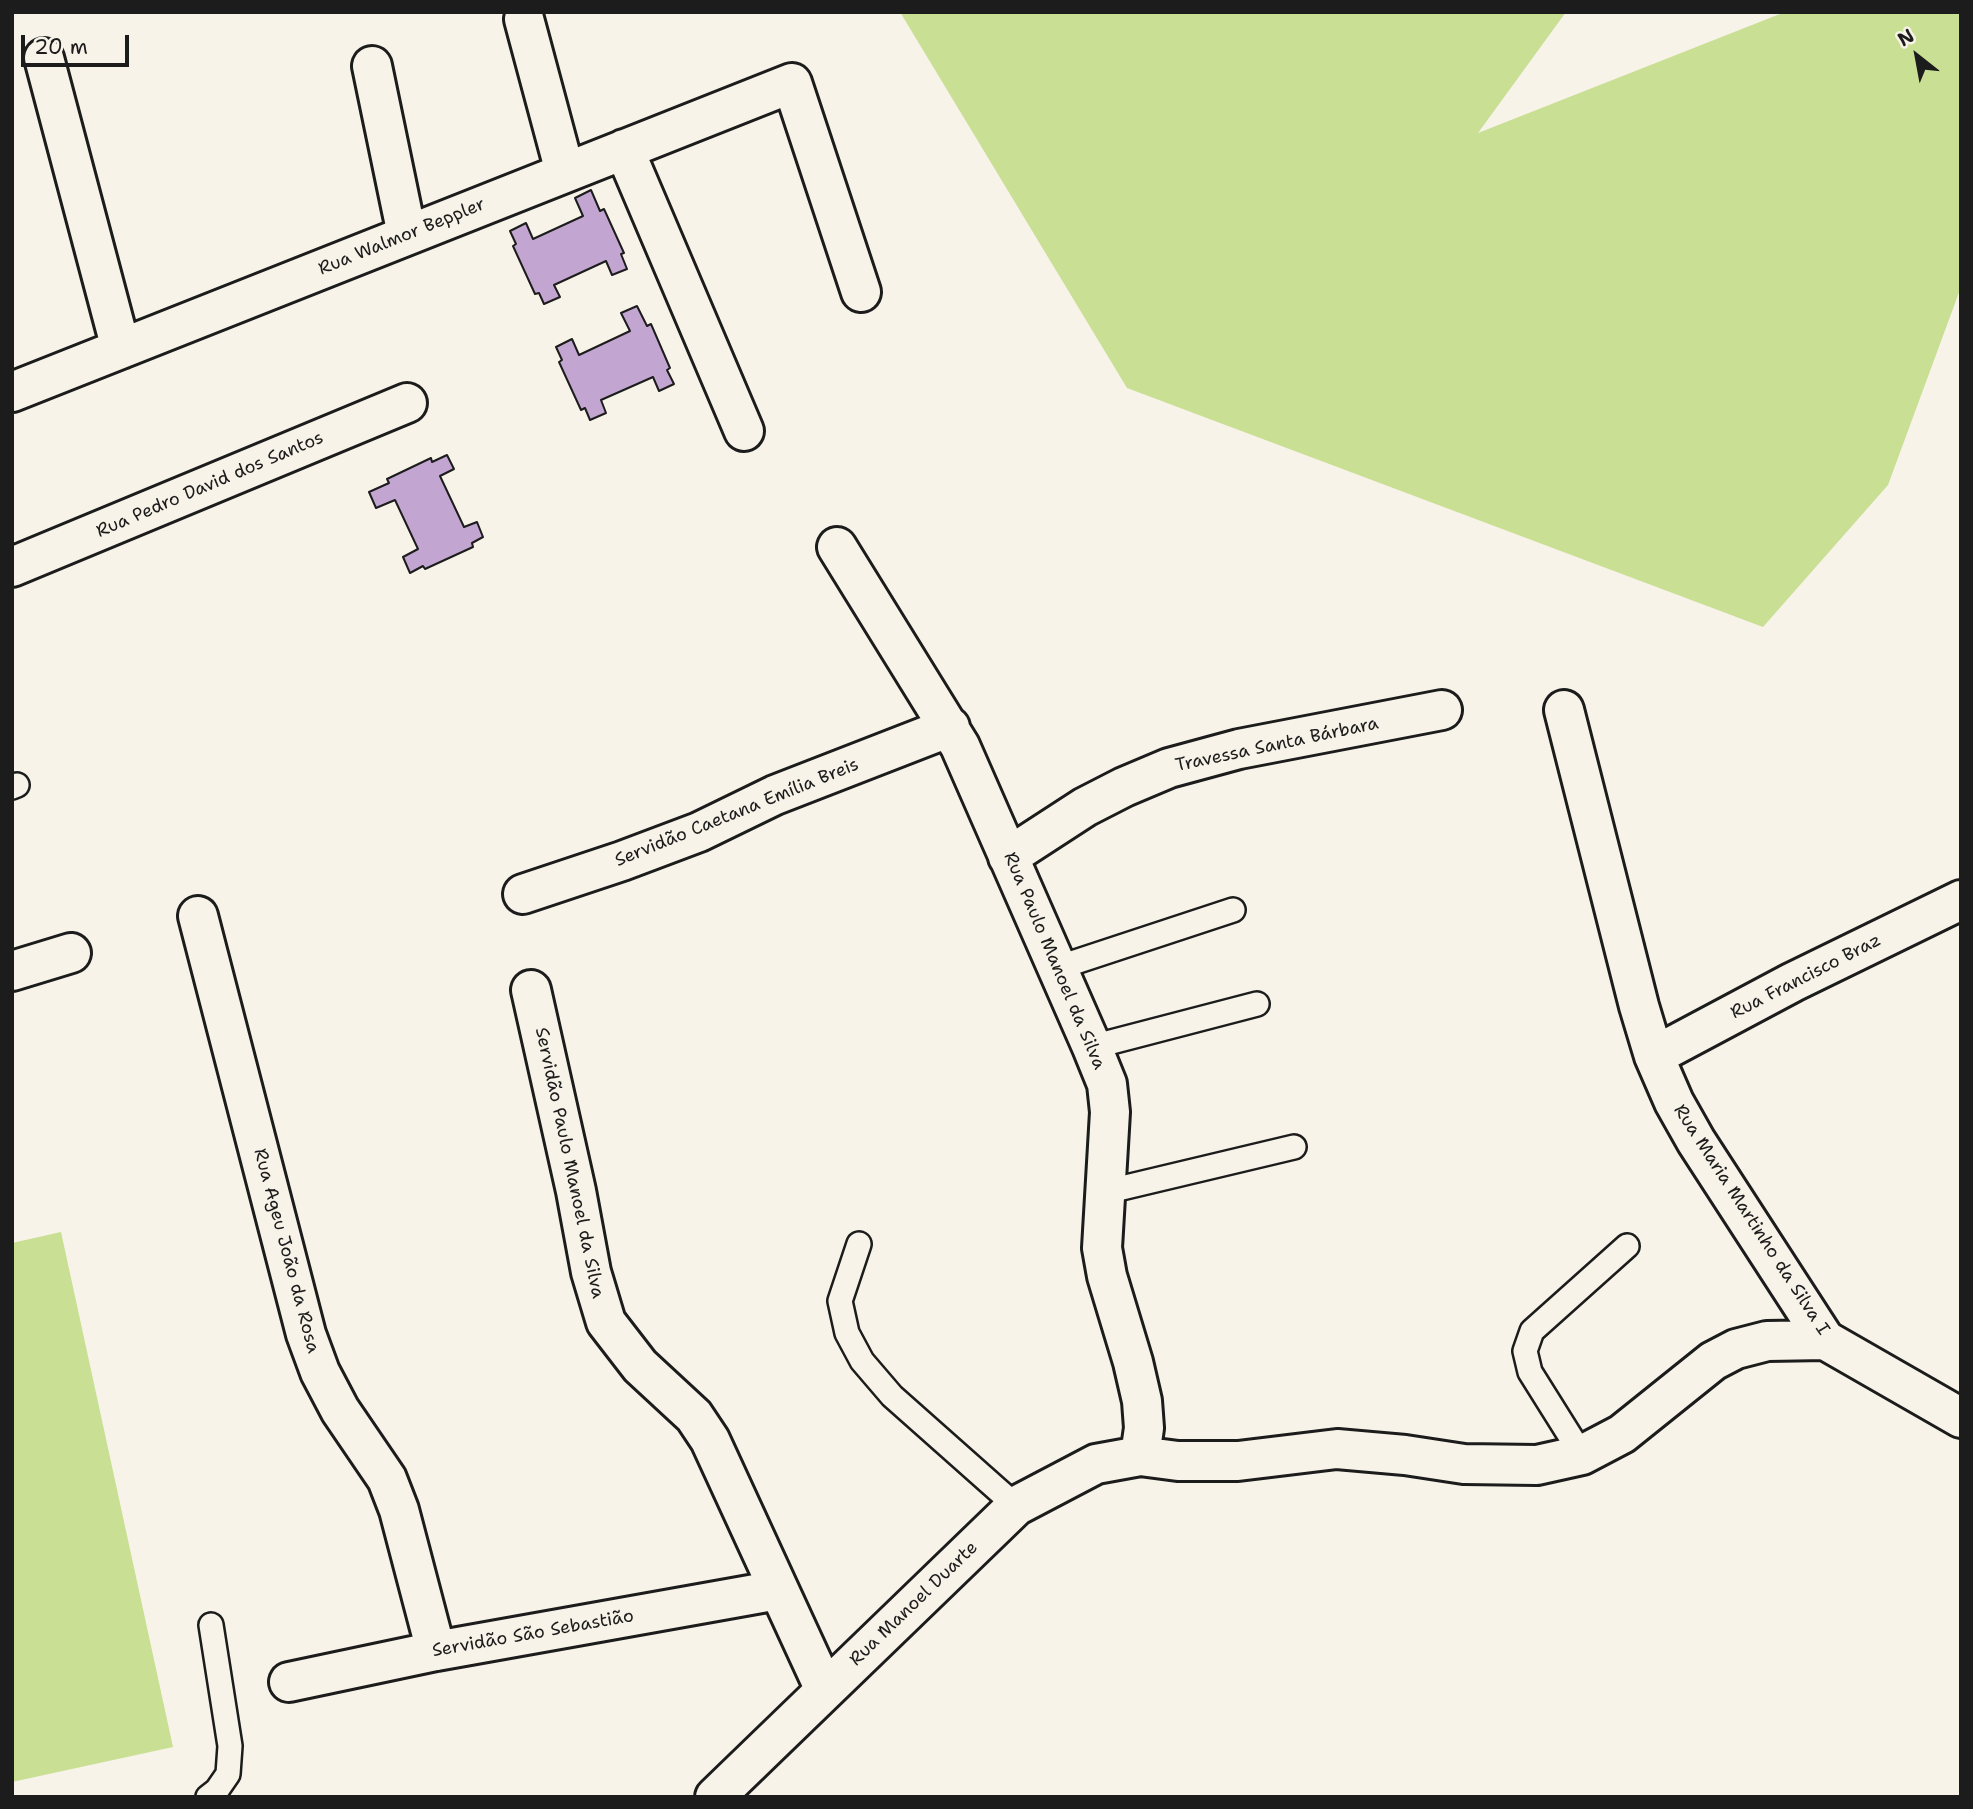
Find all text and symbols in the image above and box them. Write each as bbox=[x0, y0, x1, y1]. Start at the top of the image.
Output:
scale bar bbox=[24, 21, 133, 65]
north arrow bbox=[1882, 21, 1952, 91]
text: N bbox=[1893, 23, 1919, 52]
text: 20 m bbox=[34, 33, 88, 61]
street label: Rua Walmor Beppler bbox=[316, 194, 488, 280]
street label: Rua Pedro David dos Santos bbox=[93, 427, 327, 543]
street label: Travessa Santa Bárbara bbox=[1174, 713, 1380, 777]
street label: Servidão Caetana Emília Breis bbox=[612, 754, 862, 872]
street label: Rua Paulo Manoel da Silva bbox=[998, 849, 1110, 1073]
street label: Rua Francisco Braz bbox=[1727, 930, 1885, 1024]
street label: Servidão Paulo Manoel da Silva bbox=[530, 1026, 608, 1300]
street label: Rua Maria Martinho da Silva I bbox=[1668, 1101, 1834, 1339]
street label: Rua Ageu João da Rosa bbox=[248, 1146, 324, 1356]
street label: Rua Manoel Duarte bbox=[845, 1537, 983, 1671]
street label: Servidão São Sebastião bbox=[431, 1606, 635, 1662]

